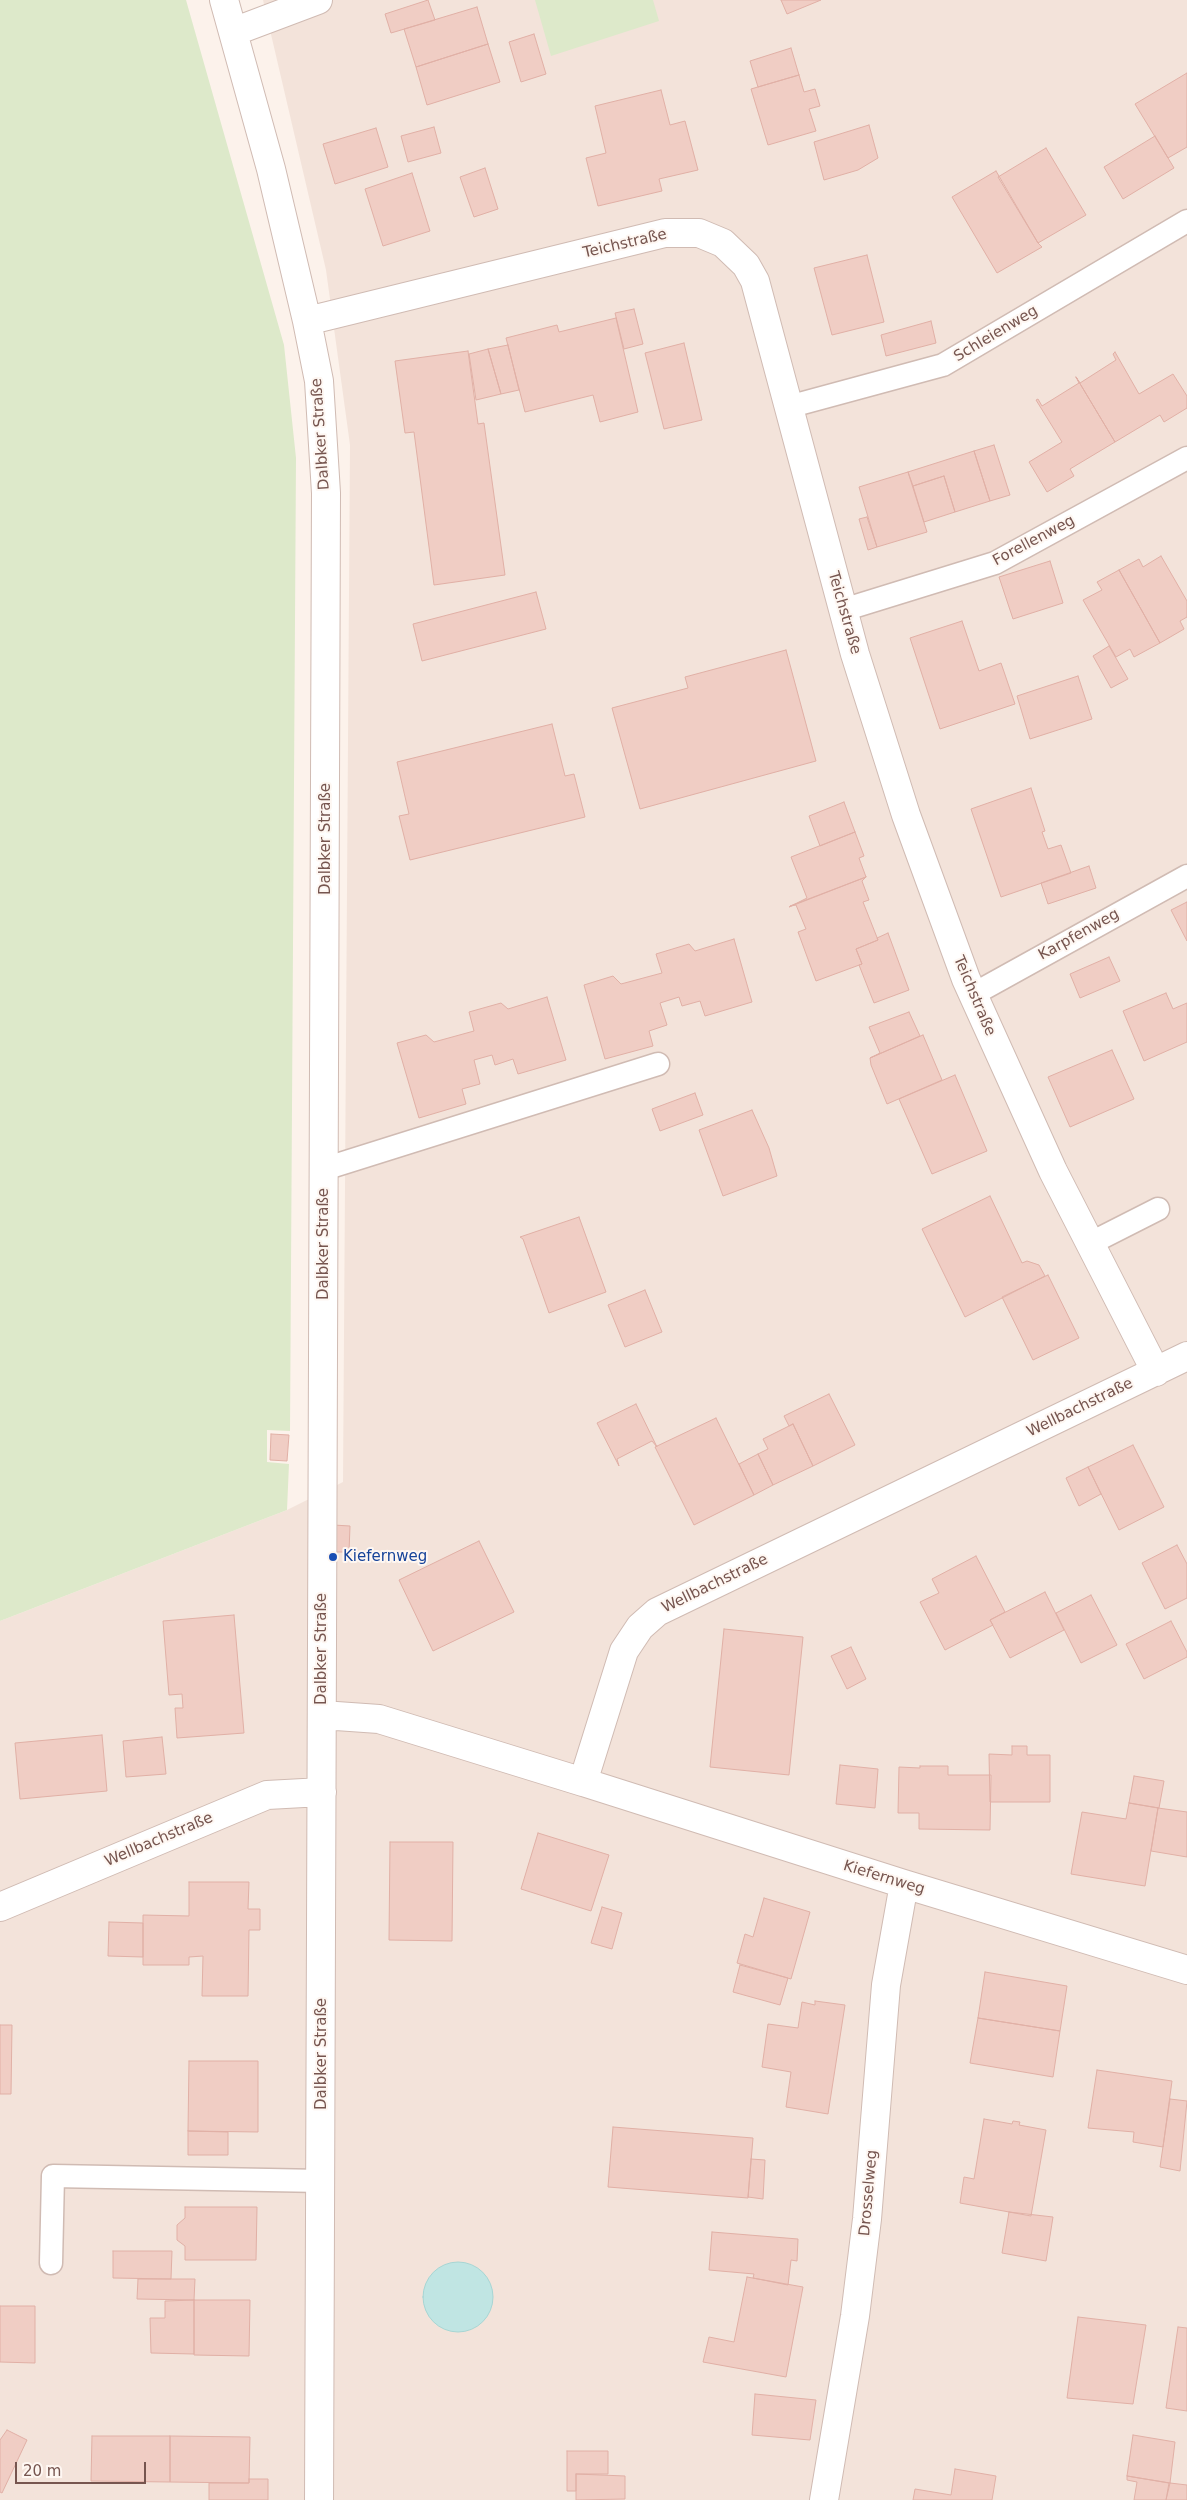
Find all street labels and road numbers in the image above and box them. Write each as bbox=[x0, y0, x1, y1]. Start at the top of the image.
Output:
street label: Teichstraße bbox=[581, 226, 669, 262]
street label: Schleienweg bbox=[951, 302, 1041, 366]
street label: Dalbker Straße bbox=[308, 377, 334, 491]
street label: Forellenweg bbox=[990, 512, 1078, 570]
street label: Teichstraße bbox=[824, 569, 864, 657]
street label: Dalbker Straße bbox=[317, 783, 335, 895]
street label: Karpfenweg bbox=[1036, 905, 1122, 965]
street label: Teichstraße bbox=[949, 953, 999, 1039]
street label: Dalbker Straße bbox=[315, 1188, 333, 1300]
street label: Wellbachstraße bbox=[1024, 1375, 1136, 1441]
street label: Wellbachstraße bbox=[659, 1551, 771, 1617]
street label: Dalbker Straße bbox=[313, 1593, 331, 1705]
street label: Wellbachstraße bbox=[102, 1809, 216, 1871]
street label: Kiefernweg bbox=[841, 1857, 927, 1899]
street label: Dalbker Straße bbox=[313, 1998, 331, 2110]
street label: Drosselweg bbox=[856, 2149, 882, 2237]

